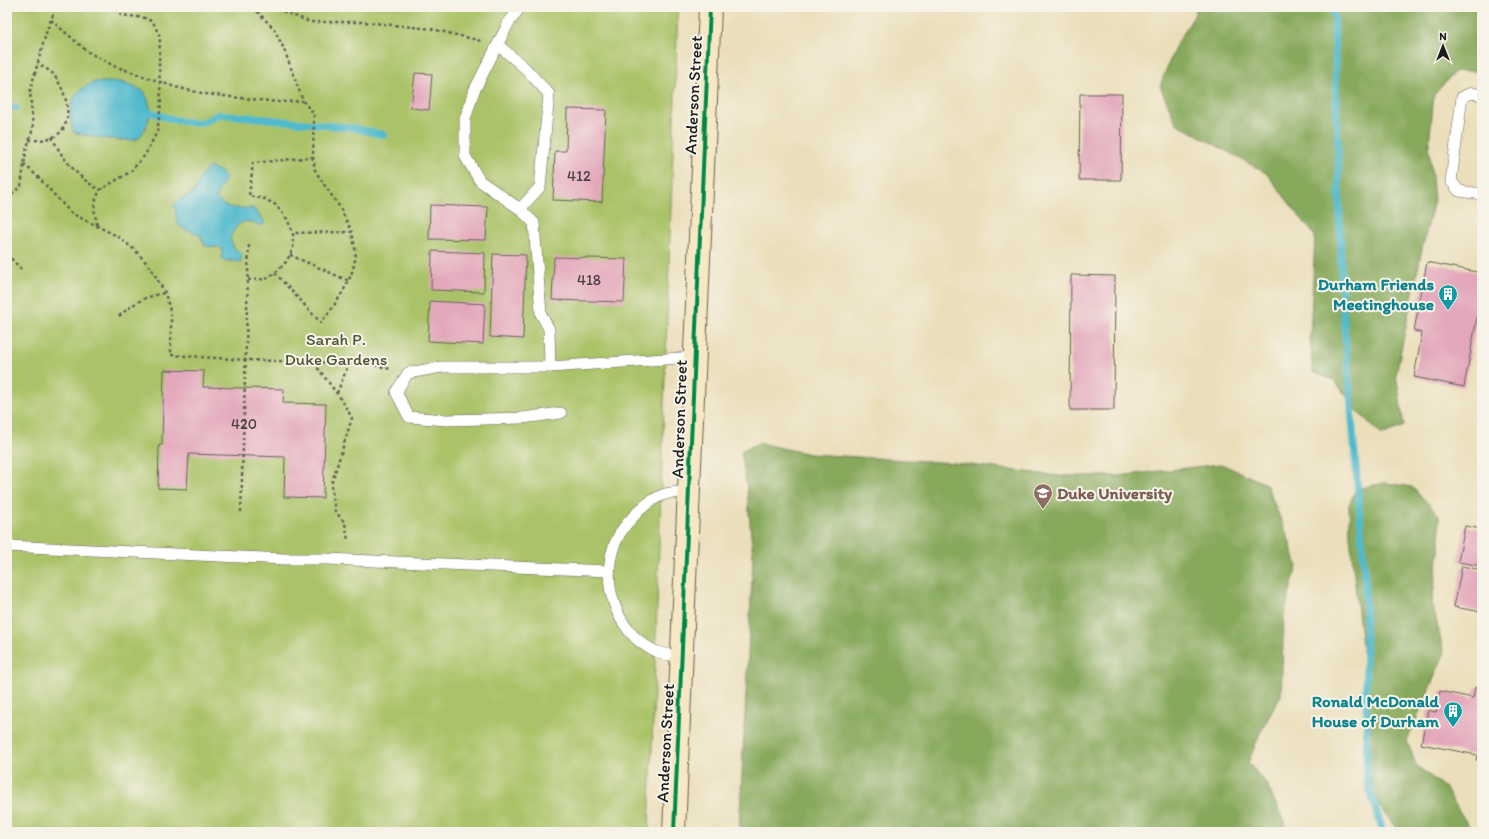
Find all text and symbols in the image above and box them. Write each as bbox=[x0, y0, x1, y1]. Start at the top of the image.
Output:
north arrow bbox=[1423, 26, 1463, 66]
text: N bbox=[1439, 30, 1447, 43]
street label: Anderson Street bbox=[680, 34, 706, 155]
house number: 412 bbox=[567, 167, 591, 185]
house number: 418 bbox=[577, 271, 601, 289]
place label: Durham Friends Meetinghouse bbox=[1318, 274, 1434, 315]
building icon: Durham Friends Meetinghouse bbox=[1437, 283, 1459, 311]
park label: Sarah P. Duke Gardens bbox=[285, 329, 387, 369]
street label: Anderson Street bbox=[667, 359, 691, 479]
house number: 420 bbox=[231, 415, 257, 433]
school or university icon: Duke University bbox=[1032, 482, 1054, 510]
place label: Duke University bbox=[1057, 483, 1173, 504]
street label: Anderson Street bbox=[652, 682, 678, 803]
place label: Ronald McDonald House of Durham bbox=[1312, 691, 1440, 731]
building icon: Ronald McDonald House of Durham bbox=[1442, 700, 1464, 728]

